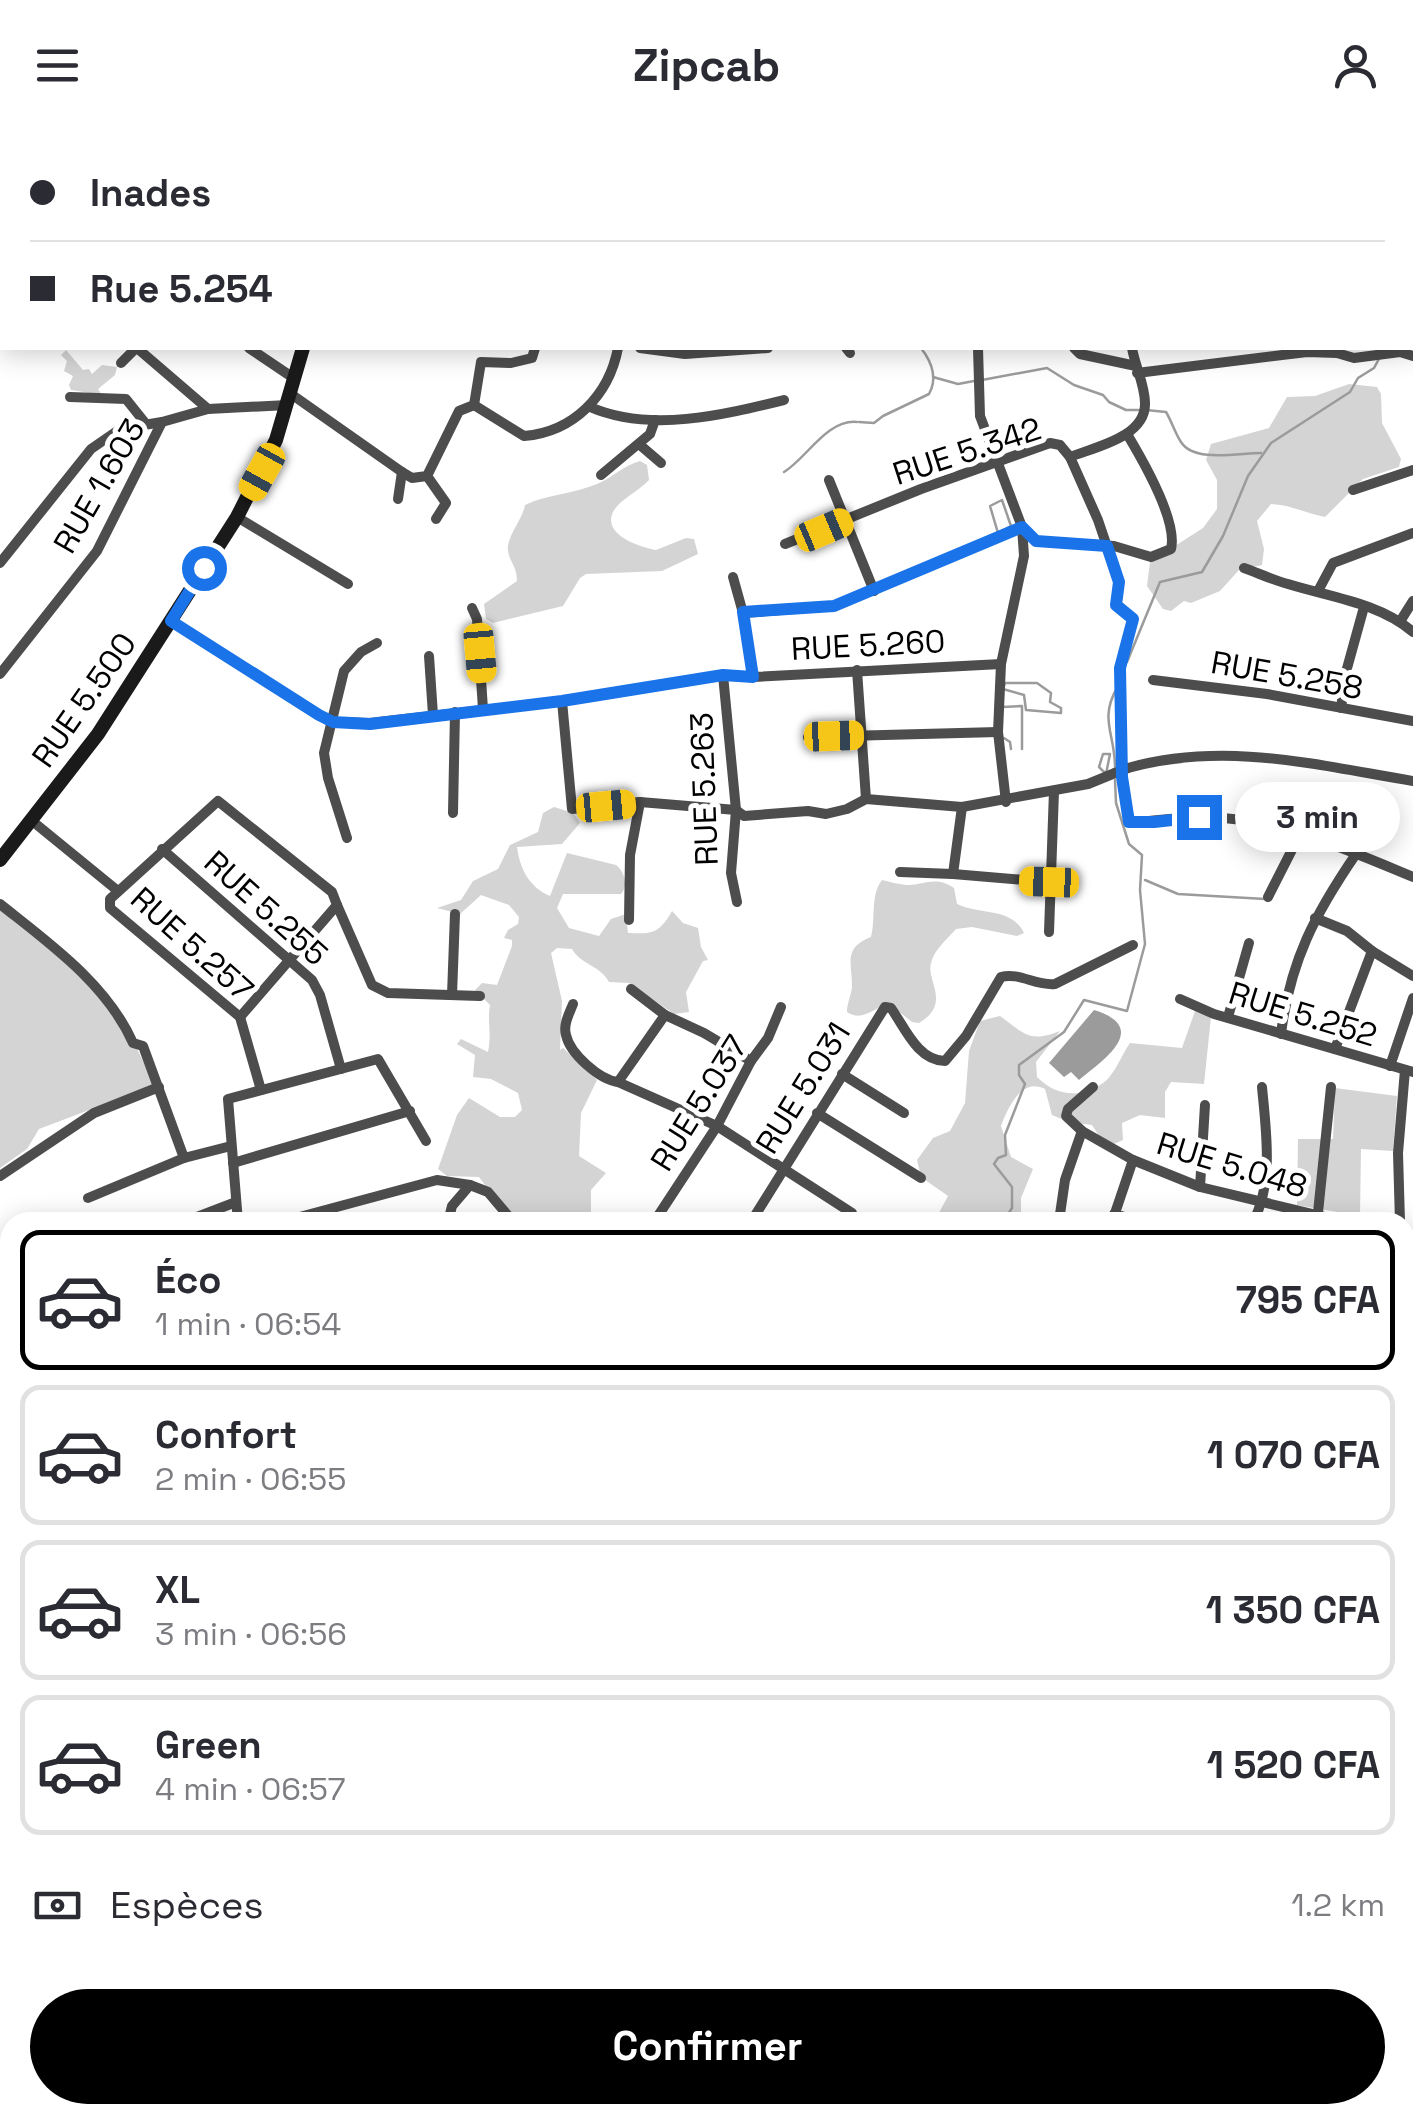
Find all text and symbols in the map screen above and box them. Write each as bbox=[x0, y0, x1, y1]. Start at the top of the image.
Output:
text: Zipcab bbox=[633, 37, 780, 94]
icon: menu bbox=[30, 38, 85, 93]
icon: person bbox=[1328, 38, 1383, 93]
text: Inades bbox=[90, 169, 211, 217]
text: Rue 5.254 bbox=[90, 265, 273, 313]
street label: RUE 5.342 bbox=[888, 408, 1046, 494]
street label: RUE 1.603 bbox=[45, 412, 153, 560]
car bbox=[234, 438, 290, 506]
car bbox=[791, 504, 857, 556]
route start bbox=[182, 546, 227, 591]
street label: RUE 5.260 bbox=[790, 621, 946, 669]
car bbox=[462, 622, 498, 684]
street label: RUE 5.500 bbox=[23, 625, 145, 775]
street label: RUE 5.258 bbox=[1208, 642, 1366, 708]
street label: RUE 5.263 bbox=[681, 712, 727, 866]
car bbox=[803, 720, 865, 752]
callout: 3 min bbox=[1234, 782, 1399, 852]
car bbox=[575, 788, 637, 824]
route end bbox=[1177, 795, 1222, 840]
text: 3 min bbox=[1276, 797, 1359, 837]
street label: RUE 5.255 bbox=[196, 842, 336, 974]
car bbox=[1018, 866, 1080, 898]
street label: RUE 5.257 bbox=[122, 879, 262, 1009]
street label: RUE 5.252 bbox=[1224, 973, 1382, 1055]
street label: RUE 5.031 bbox=[747, 1015, 859, 1161]
street label: RUE 5.037 bbox=[642, 1028, 756, 1178]
street label: RUE 5.048 bbox=[1152, 1123, 1312, 1207]
icon: car bbox=[35, 1255, 125, 1345]
text: Éco bbox=[155, 1256, 222, 1304]
text: 795 CFA bbox=[1236, 1276, 1380, 1324]
text: 1 min · 06:54 bbox=[155, 1304, 341, 1344]
icon: car bbox=[35, 1410, 125, 1500]
text: Confort bbox=[155, 1411, 297, 1459]
text: 1 070 CFA bbox=[1207, 1431, 1380, 1479]
text: 2 min · 06:55 bbox=[155, 1459, 346, 1499]
icon: car bbox=[35, 1565, 125, 1655]
text: XL bbox=[155, 1566, 200, 1614]
text: 1 350 CFA bbox=[1206, 1586, 1380, 1634]
text: 3 min · 06:56 bbox=[155, 1614, 347, 1654]
icon: car bbox=[35, 1720, 125, 1810]
text: Green bbox=[155, 1721, 262, 1769]
text: 1 520 CFA bbox=[1207, 1741, 1380, 1789]
text: 4 min · 06:57 bbox=[155, 1769, 346, 1809]
icon: cash bbox=[30, 1878, 85, 1933]
text: Espèces bbox=[110, 1881, 264, 1929]
text: 1.2 km bbox=[1291, 1885, 1385, 1925]
button: Confirmer bbox=[30, 1989, 1385, 2104]

